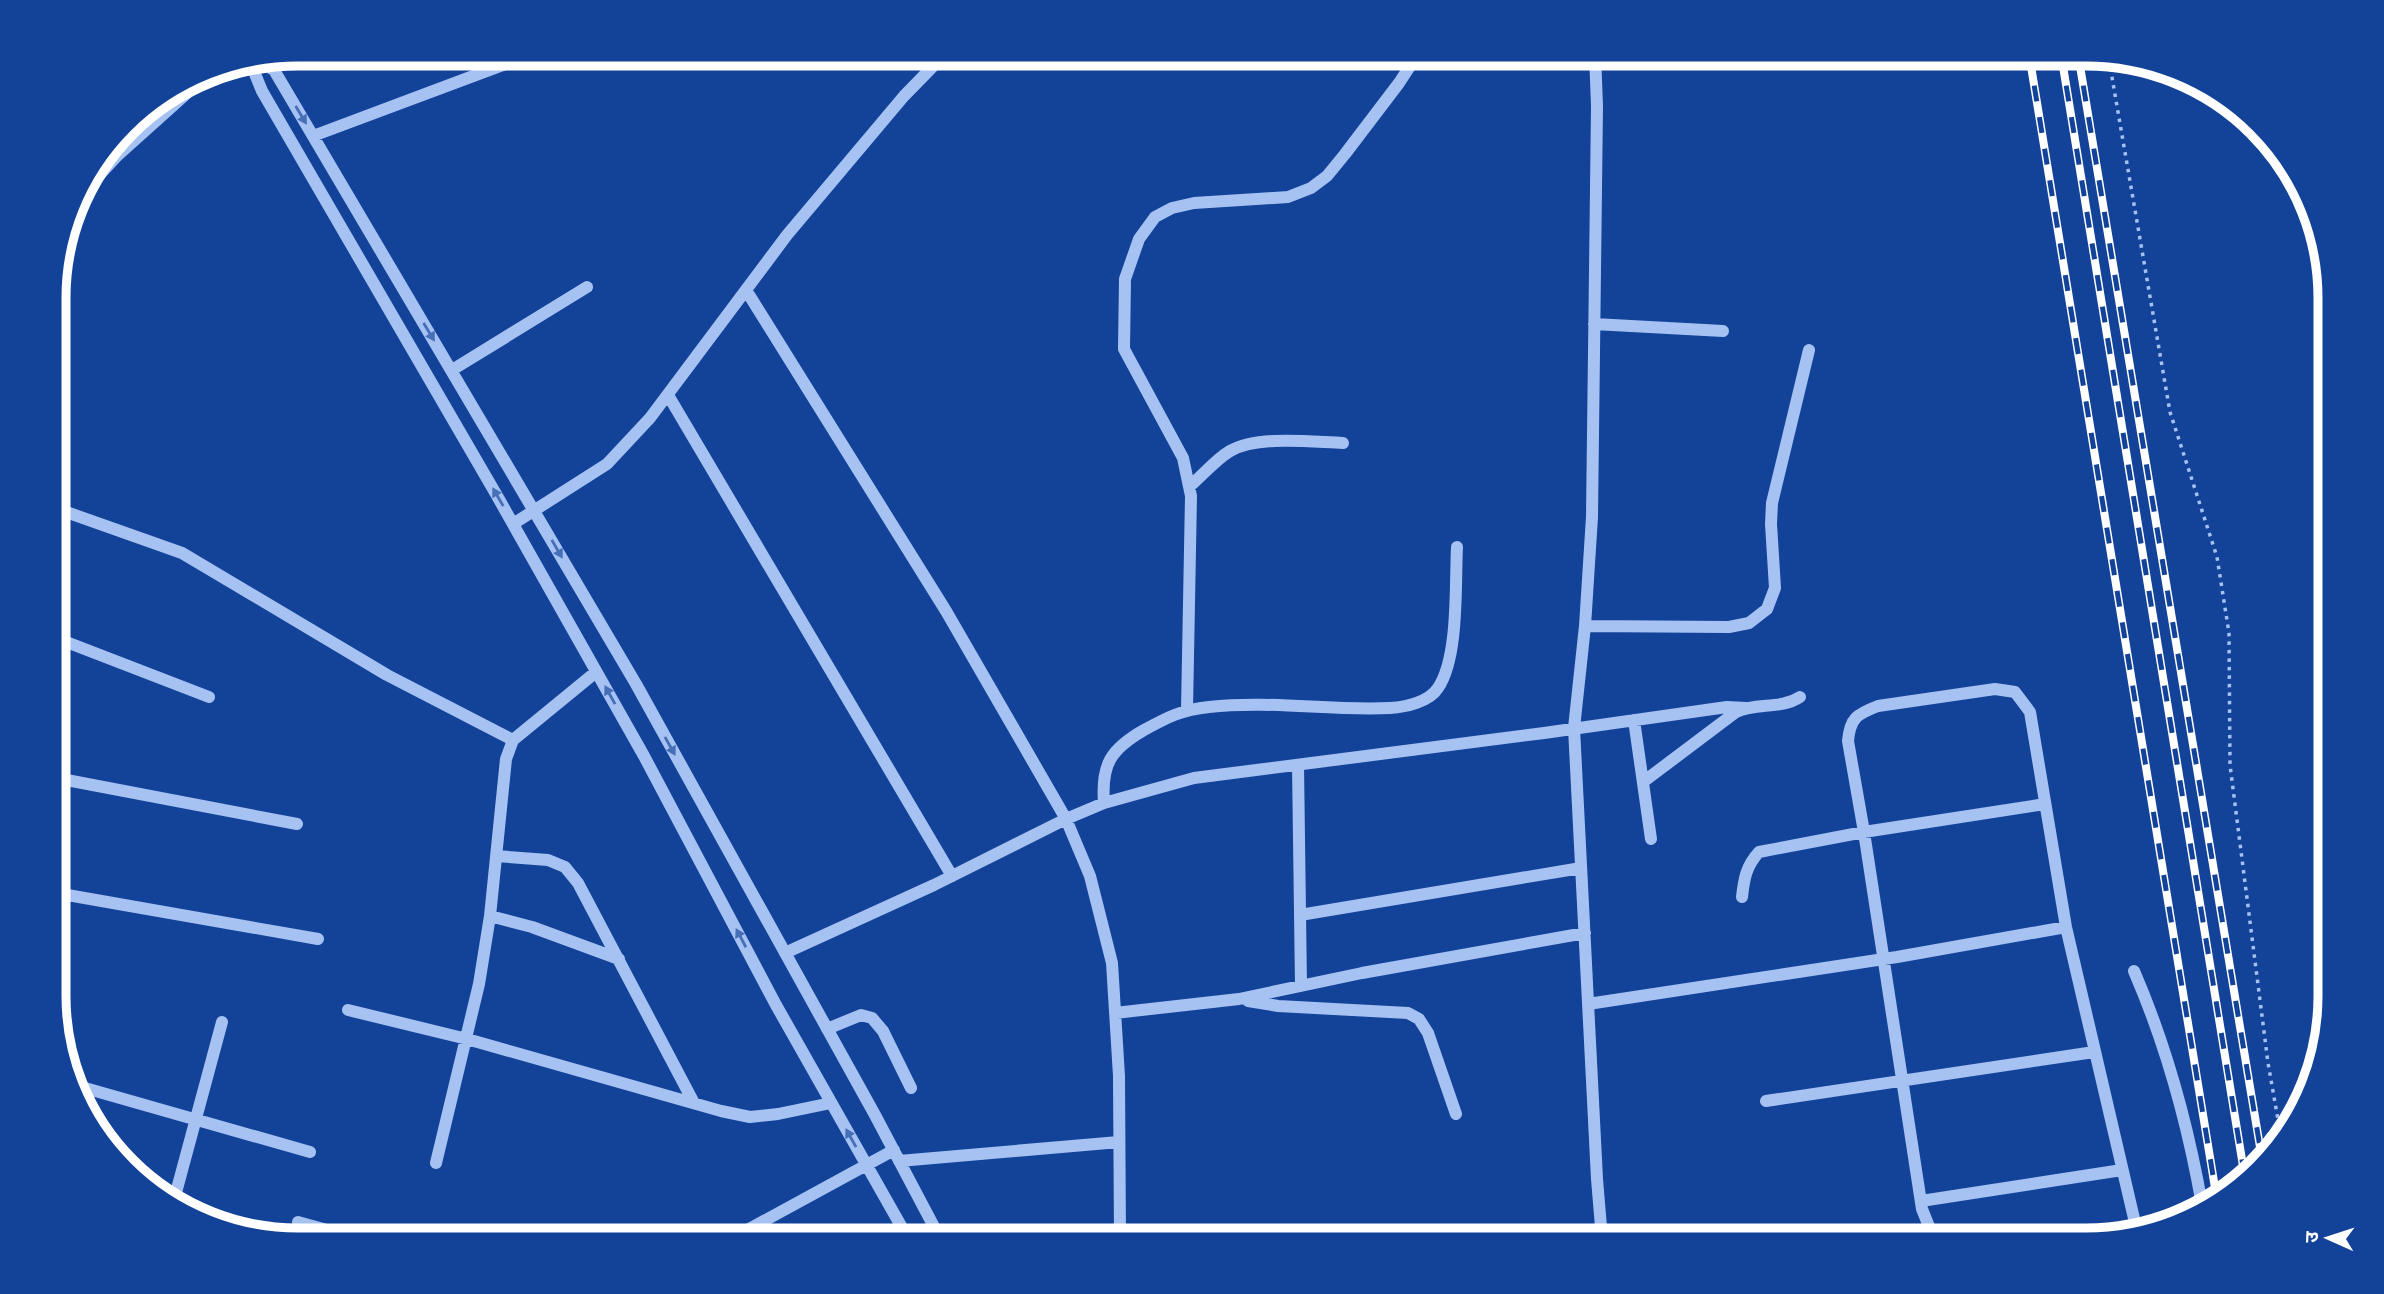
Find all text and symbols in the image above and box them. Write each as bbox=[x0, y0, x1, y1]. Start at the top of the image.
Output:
one-way arrow bbox=[294, 105, 307, 124]
one-way arrow bbox=[423, 322, 435, 341]
one-way arrow bbox=[492, 487, 504, 507]
one-way arrow bbox=[551, 539, 563, 559]
one-way arrow bbox=[604, 685, 616, 705]
one-way arrow bbox=[664, 737, 676, 756]
one-way arrow bbox=[735, 929, 747, 948]
one-way arrow bbox=[845, 1128, 857, 1147]
north arrow bbox=[2293, 1203, 2363, 1273]
text: उ bbox=[2300, 1230, 2322, 1243]

